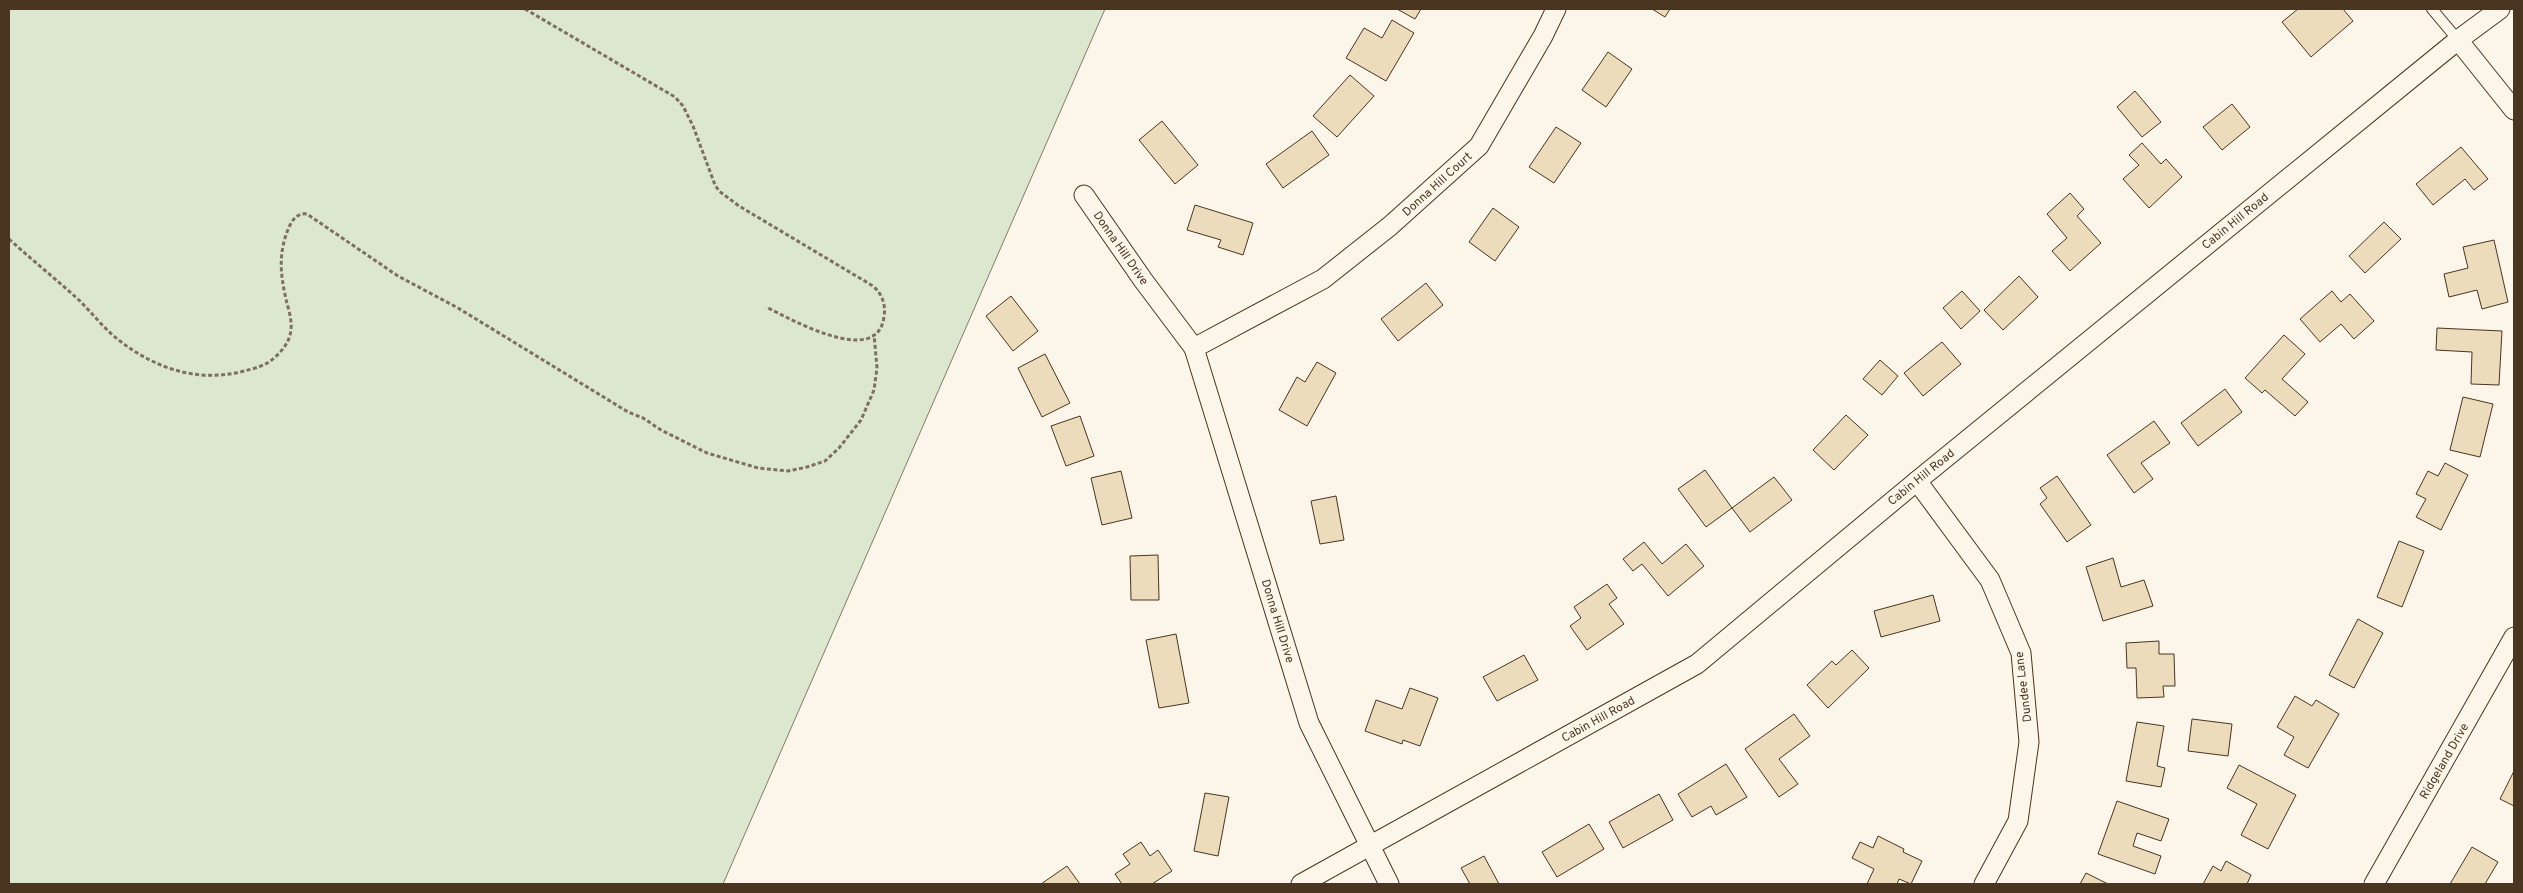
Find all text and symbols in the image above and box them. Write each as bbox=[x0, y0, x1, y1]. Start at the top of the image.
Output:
street label: Donna Hill Court bbox=[1399, 149, 1476, 220]
street label: Cabin Hill Road bbox=[2199, 190, 2272, 254]
street label: Donna Hill Drive bbox=[1089, 209, 1152, 289]
street label: Cabin Hill Road bbox=[1885, 446, 1958, 510]
street label: Donna Hill Drive bbox=[1257, 578, 1297, 665]
street label: Dundee Lane bbox=[2012, 651, 2036, 723]
street label: Cabin Hill Road bbox=[1559, 693, 1638, 747]
street label: Ridgeland Drive bbox=[2417, 720, 2473, 803]

